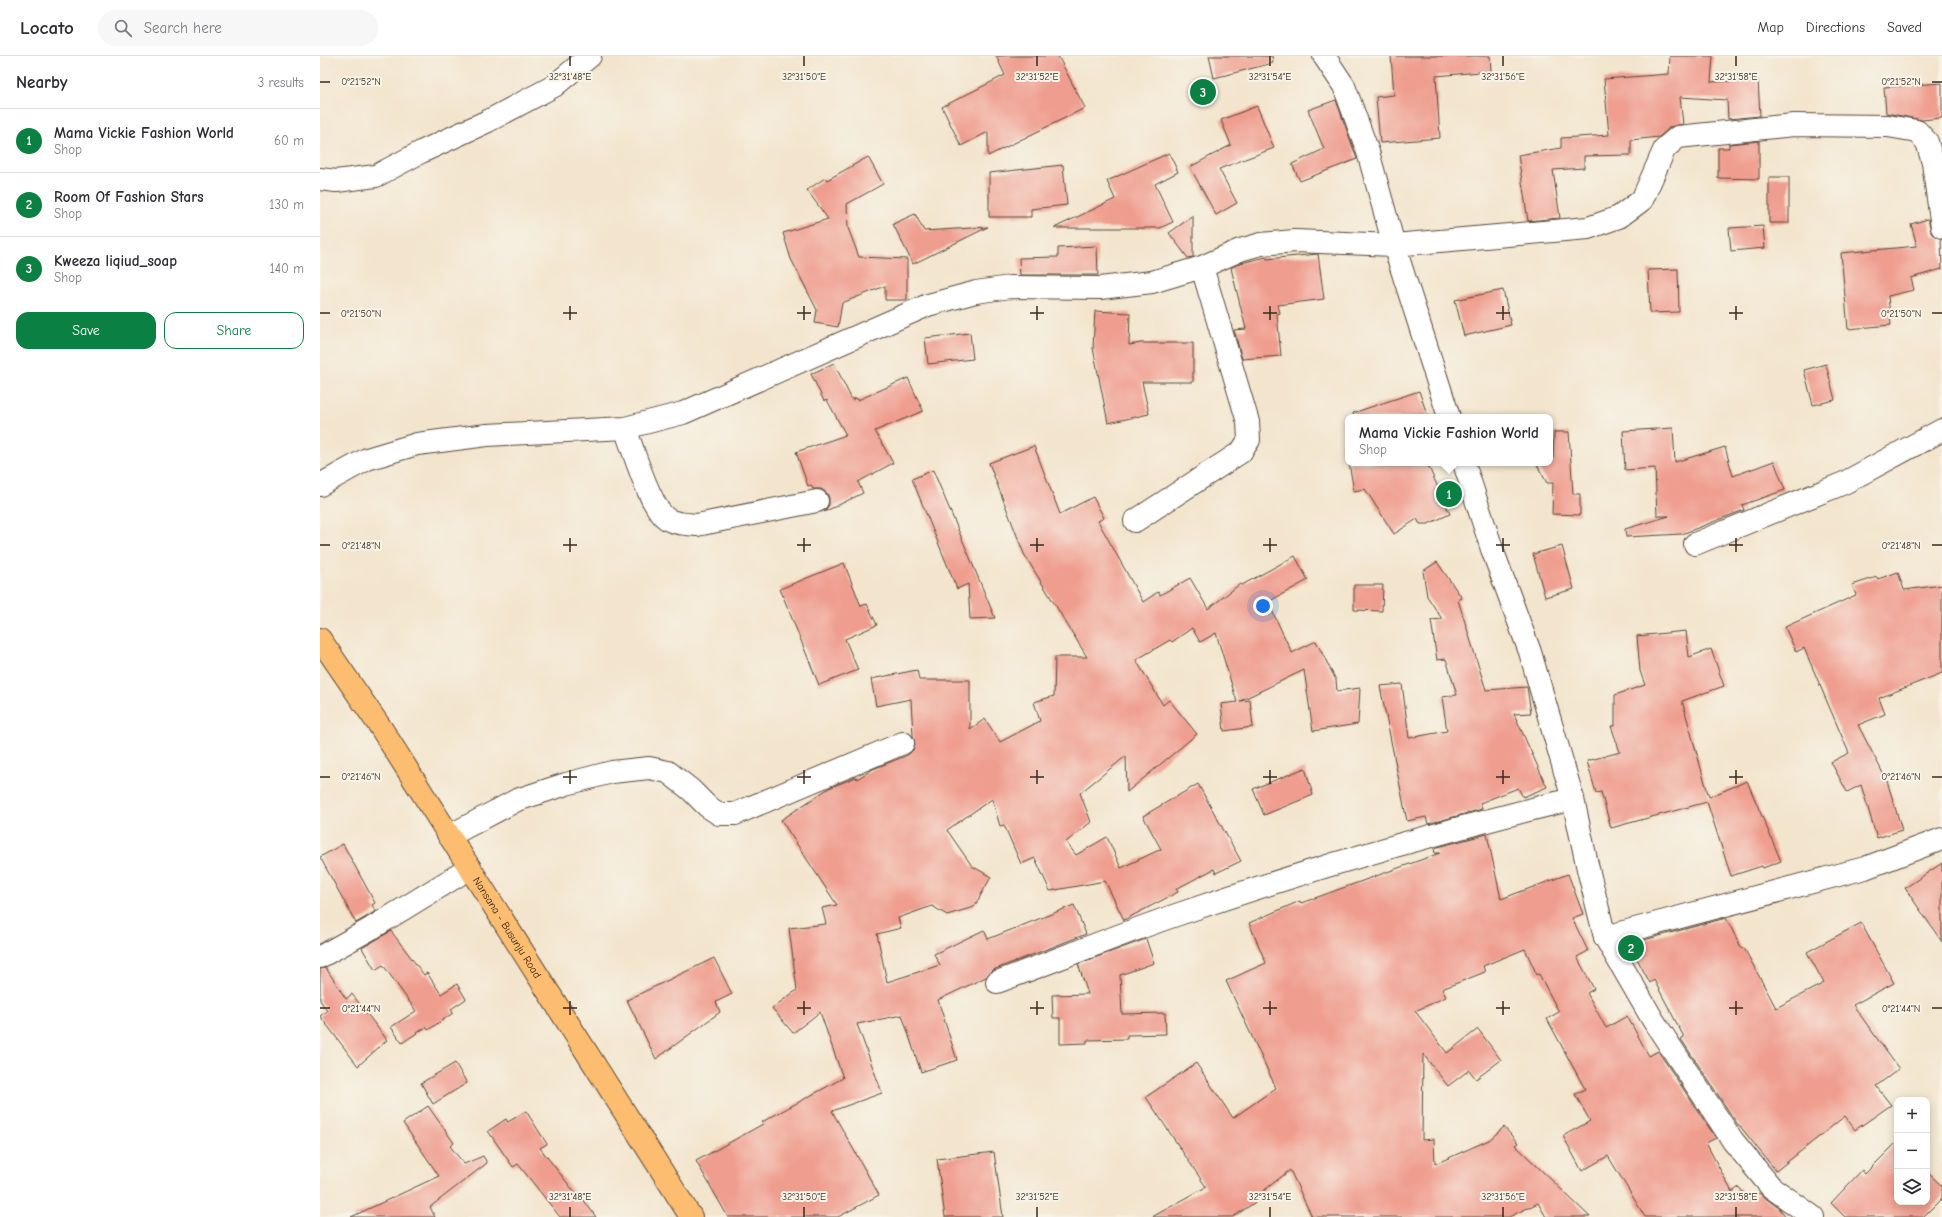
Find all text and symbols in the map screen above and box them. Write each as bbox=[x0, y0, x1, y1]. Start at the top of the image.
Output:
search box bbox=[98, 10, 378, 46]
text: Locato bbox=[20, 17, 74, 39]
icon: search bbox=[112, 17, 134, 39]
text: Search here bbox=[144, 19, 222, 37]
text: Map bbox=[1757, 19, 1784, 36]
text: Directions bbox=[1806, 19, 1865, 36]
text: Saved bbox=[1887, 19, 1922, 36]
text: 32°31'48"E bbox=[549, 71, 591, 83]
text: 32°31'50"E bbox=[782, 71, 826, 83]
text: 32°31'52"E bbox=[1015, 71, 1059, 83]
text: 32°31'54"E bbox=[1249, 71, 1291, 83]
text: 32°31'56"E bbox=[1481, 71, 1525, 83]
text: 32°31'58"E bbox=[1714, 71, 1758, 83]
text: Nearby bbox=[16, 73, 67, 92]
text: 3 results bbox=[258, 75, 304, 90]
text: 0°21'52"N bbox=[341, 76, 381, 88]
text: 0°21'52"N bbox=[1881, 76, 1921, 88]
pin: 3 bbox=[1190, 77, 1216, 107]
text: Mama Vickie Fashion World bbox=[54, 124, 234, 142]
text: 1 bbox=[26, 133, 32, 148]
text: 60 m bbox=[274, 133, 304, 148]
text: Shop bbox=[54, 142, 82, 157]
text: Room Of Fashion Stars bbox=[54, 188, 204, 206]
text: 2 bbox=[26, 197, 32, 212]
text: 130 m bbox=[269, 197, 304, 212]
text: Shop bbox=[54, 206, 82, 221]
text: Kweeza liqiud_soap bbox=[54, 252, 177, 270]
text: 3 bbox=[26, 261, 32, 276]
text: 140 m bbox=[270, 261, 304, 276]
text: Shop bbox=[54, 270, 82, 285]
text: 0°21'50"N bbox=[341, 308, 381, 320]
text: 0°21'50"N bbox=[1881, 308, 1921, 320]
button: Save bbox=[16, 312, 156, 349]
button: Share bbox=[164, 312, 304, 349]
popup bbox=[1345, 414, 1553, 466]
text: Mama Vickie Fashion World bbox=[1359, 424, 1539, 442]
text: Shop bbox=[1359, 442, 1387, 457]
pin: 1 bbox=[1436, 479, 1462, 509]
text: 0°21'48"N bbox=[341, 540, 381, 552]
text: 0°21'48"N bbox=[1881, 540, 1921, 552]
your location bbox=[1253, 596, 1273, 616]
text: 0°21'46"N bbox=[341, 771, 381, 783]
text: 0°21'46"N bbox=[1881, 771, 1921, 783]
street label: Nansana - Busunju Road bbox=[471, 874, 544, 981]
pin: 2 bbox=[1618, 933, 1644, 963]
text: 0°21'44"N bbox=[342, 1003, 380, 1015]
text: 0°21'44"N bbox=[1882, 1003, 1920, 1015]
map controls bbox=[1894, 1097, 1930, 1205]
button: + bbox=[1894, 1097, 1930, 1133]
button: − bbox=[1894, 1133, 1930, 1169]
button: layers bbox=[1894, 1169, 1930, 1205]
text: 32°31'48"E bbox=[549, 1191, 591, 1203]
text: 32°31'50"E bbox=[782, 1191, 826, 1203]
text: 32°31'52"E bbox=[1015, 1191, 1059, 1203]
text: 32°31'54"E bbox=[1249, 1191, 1291, 1203]
text: 32°31'56"E bbox=[1481, 1191, 1525, 1203]
text: 32°31'58"E bbox=[1714, 1191, 1758, 1203]

